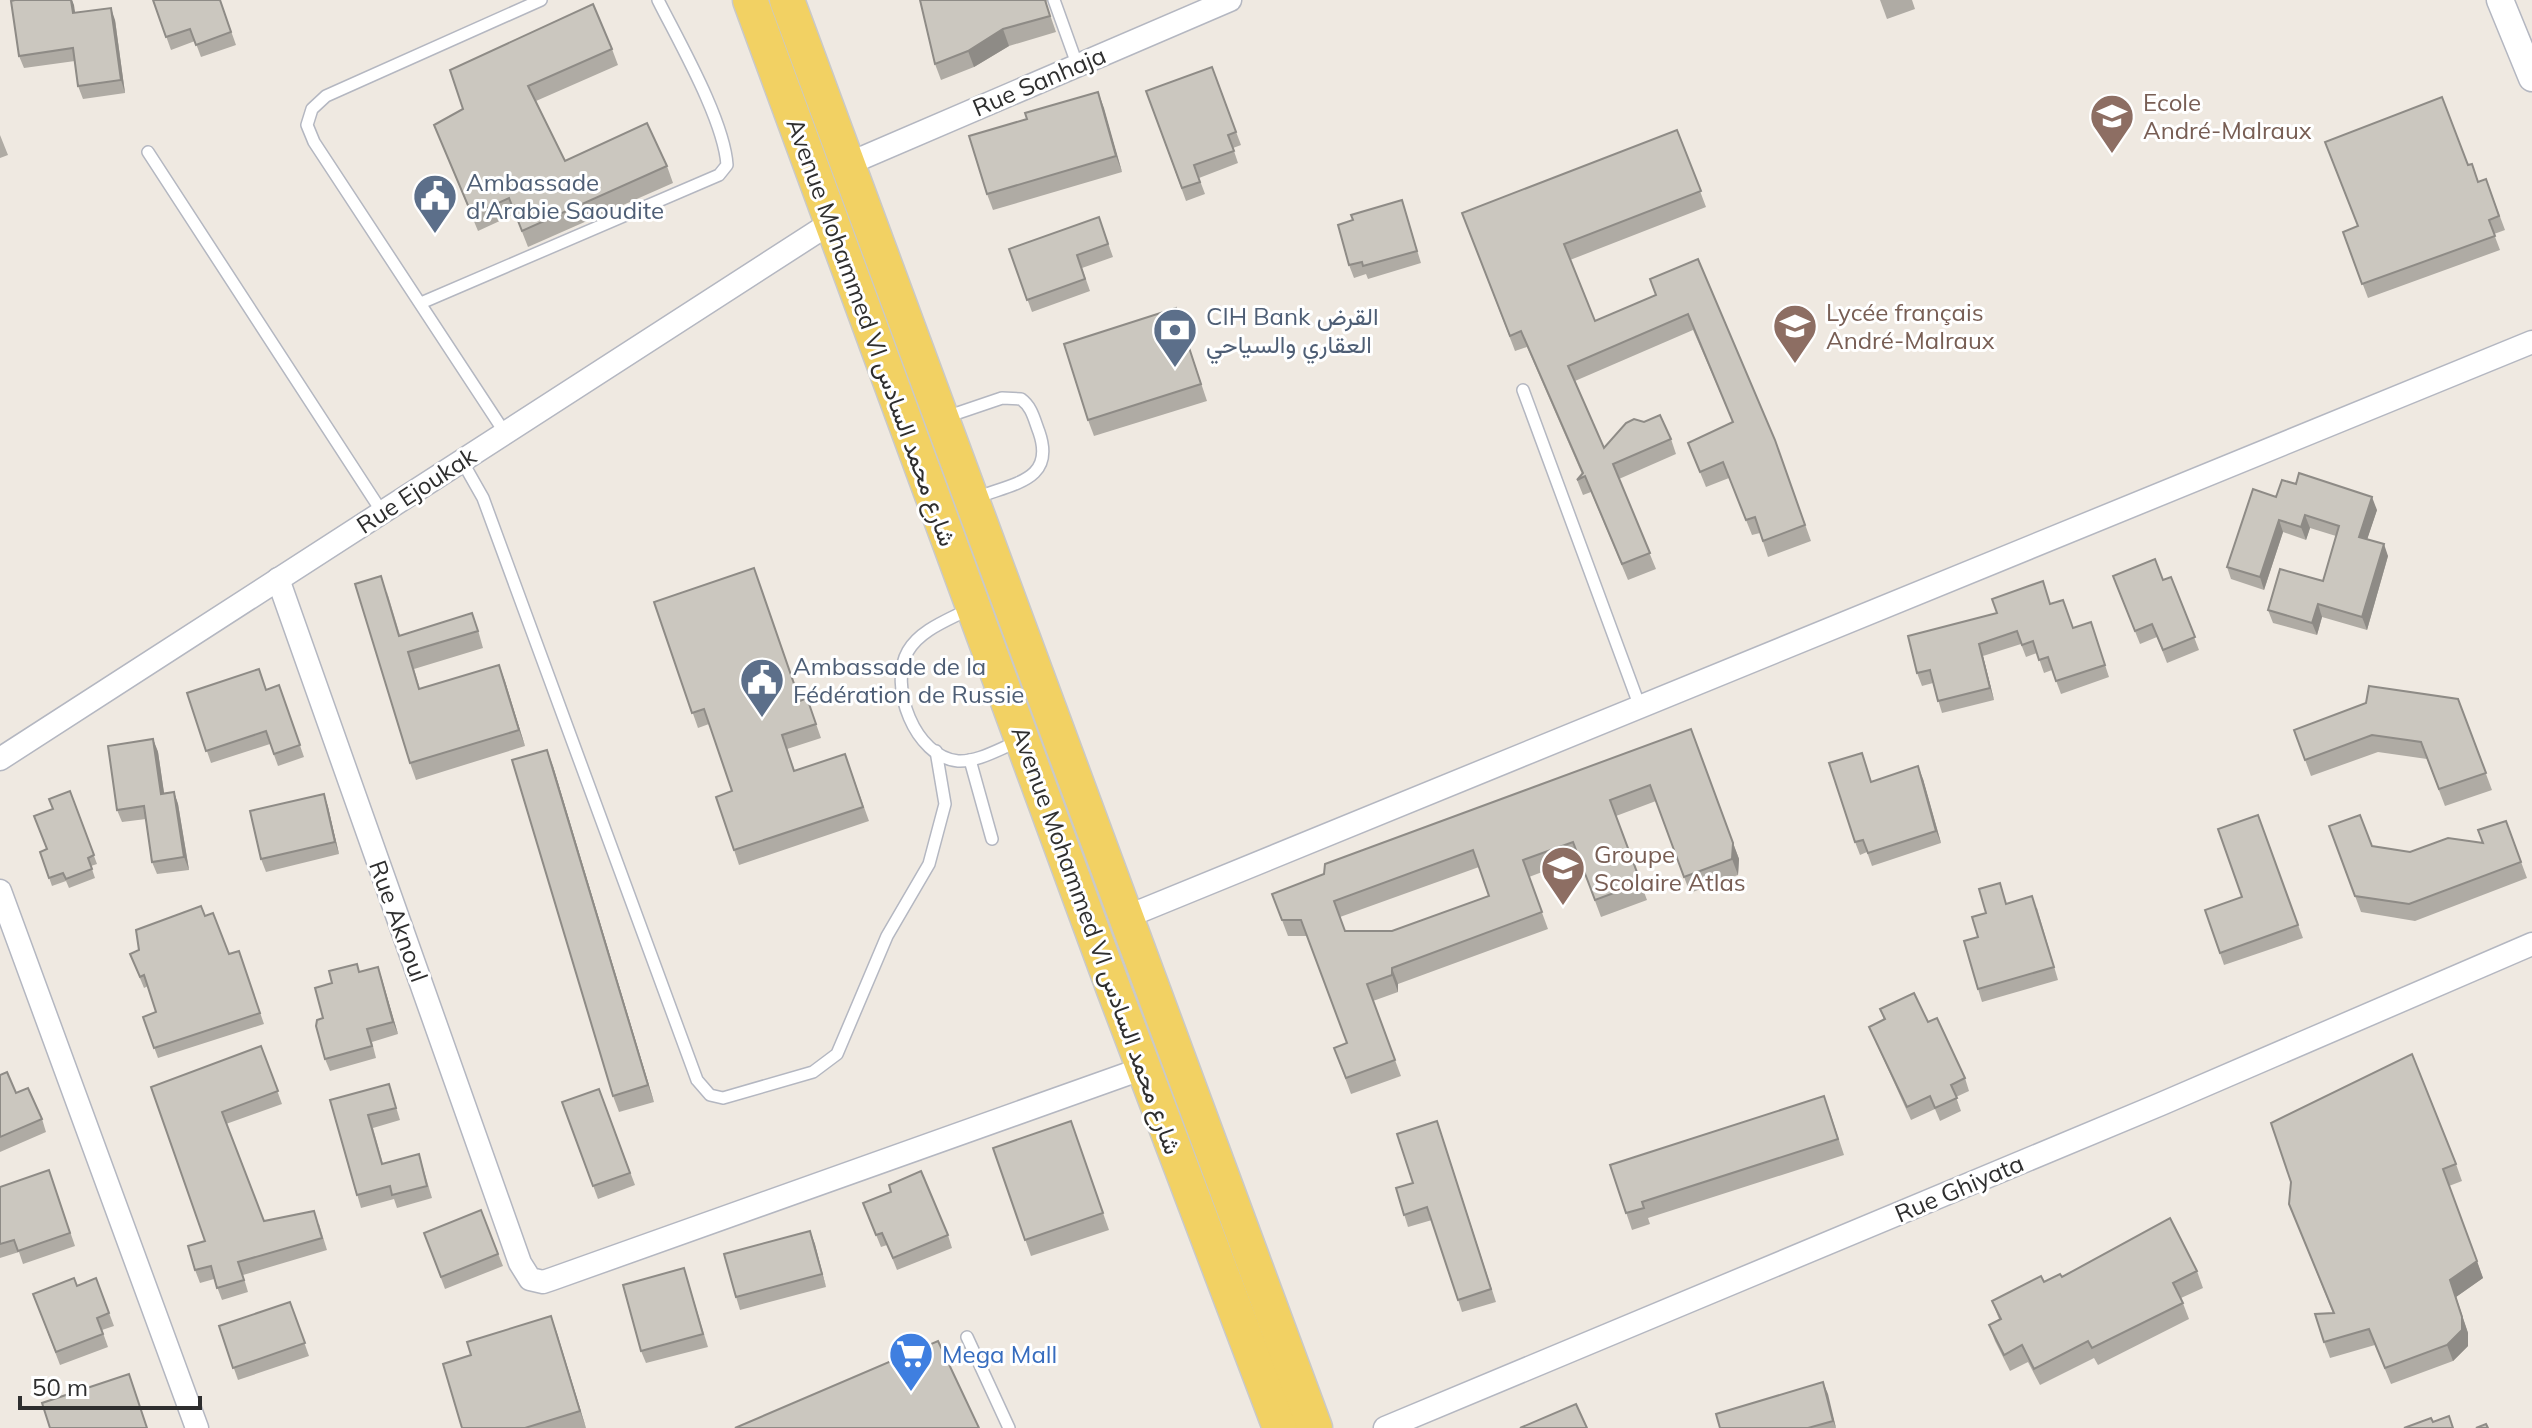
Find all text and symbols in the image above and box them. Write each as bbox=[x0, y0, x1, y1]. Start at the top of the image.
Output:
street label: Rue Sanhaja bbox=[968, 39, 1110, 123]
place label: Ecole André-Malraux bbox=[2143, 87, 2312, 145]
school or university icon: Ecole André-Malraux bbox=[2088, 92, 2136, 155]
street label: Avenue Mohammed VI شارع محمد السادس bbox=[779, 114, 964, 551]
place label: Ambassade d'Arabie Saoudite bbox=[466, 167, 664, 225]
public building icon: Ambassade d'Arabie Saoudite bbox=[411, 172, 459, 235]
place label: Lycée français André-Malraux bbox=[1826, 297, 1995, 355]
place label: CIH Bank القرض العقاري والسياحي bbox=[1206, 301, 1378, 364]
school or university icon: Lycée français André-Malraux bbox=[1771, 302, 1819, 365]
bank icon: CIH Bank القرض العقاري والسياحي bbox=[1151, 306, 1199, 369]
street label: Rue Ejoukak bbox=[351, 440, 482, 540]
place label: Ambassade de la Fédération de Russie bbox=[793, 651, 1024, 709]
public building icon: Ambassade de la Fédération de Russie bbox=[738, 656, 786, 719]
street label: Avenue Mohammed VI شارع محمد السادس bbox=[1004, 722, 1189, 1159]
place label: Groupe Scolaire Atlas bbox=[1594, 839, 1746, 897]
school or university icon: Groupe Scolaire Atlas bbox=[1539, 844, 1587, 907]
street label: Rue Aknoul bbox=[363, 856, 435, 986]
street label: Rue Ghiyata bbox=[1890, 1147, 2028, 1229]
supermarket icon: Mega Mall bbox=[887, 1330, 935, 1393]
place label: Mega Mall bbox=[942, 1339, 1057, 1369]
scale bar bbox=[20, 1360, 200, 1410]
text: 50 m bbox=[32, 1372, 88, 1402]

